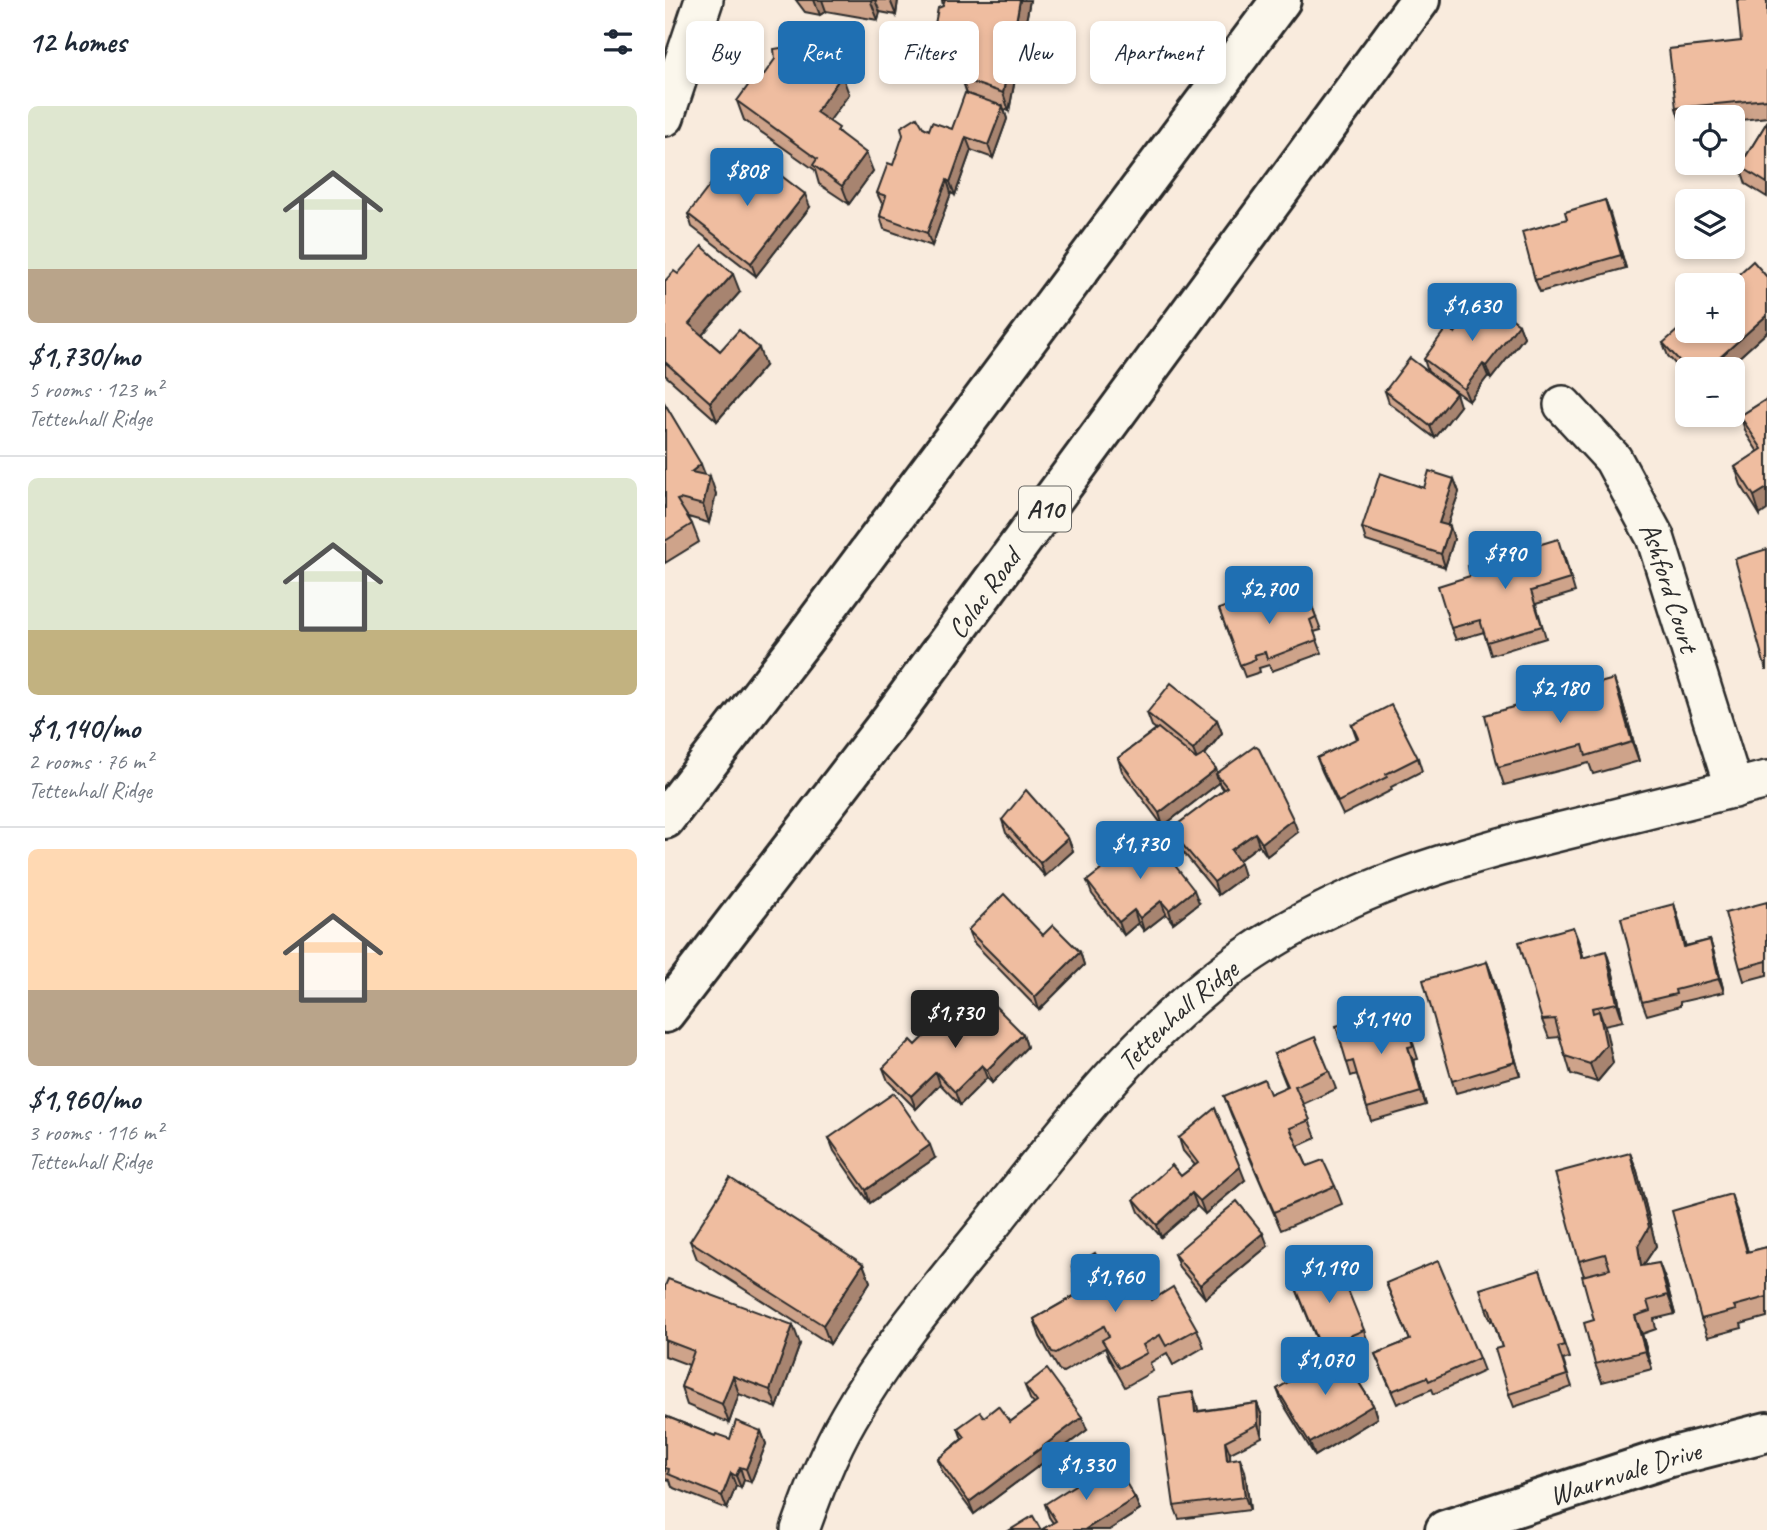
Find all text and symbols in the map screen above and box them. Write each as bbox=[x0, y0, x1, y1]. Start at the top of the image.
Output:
chip: Buy bbox=[686, 21, 764, 84]
chip: Rent bbox=[778, 21, 865, 84]
chip: Filters bbox=[879, 21, 979, 84]
chip: New bbox=[993, 21, 1076, 84]
chip: Apartment bbox=[1090, 21, 1226, 84]
text: 12 homes bbox=[28, 23, 126, 61]
icon: filters bbox=[599, 23, 637, 61]
map controls bbox=[1675, 105, 1745, 427]
button: locate bbox=[1675, 105, 1745, 175]
pin: $808 bbox=[706, 148, 788, 208]
icon: home bbox=[270, 152, 396, 278]
text: $808 bbox=[726, 156, 768, 185]
button: layers bbox=[1675, 189, 1745, 259]
button: + bbox=[1675, 273, 1745, 343]
pin: $1,630 bbox=[1415, 284, 1529, 343]
text: $1,630 bbox=[1444, 291, 1500, 320]
text: $1,730/mo bbox=[28, 337, 140, 375]
button: − bbox=[1675, 357, 1745, 427]
text: 5 rooms · 123 m² bbox=[28, 375, 163, 404]
text: Tettenhall Ridge bbox=[28, 404, 152, 433]
road number: A10 bbox=[1019, 486, 1071, 531]
street label: Ashford Court bbox=[1632, 515, 1708, 659]
icon: home bbox=[270, 524, 396, 650]
pin: $790 bbox=[1464, 532, 1546, 591]
street label: Colac Road bbox=[939, 539, 1031, 645]
text: $790 bbox=[1484, 539, 1526, 568]
pin: $2,700 bbox=[1212, 566, 1326, 626]
text: $2,700 bbox=[1241, 574, 1297, 603]
pin: $2,180 bbox=[1503, 666, 1617, 725]
text: $2,180 bbox=[1532, 673, 1588, 702]
text: $1,140/mo bbox=[28, 709, 140, 747]
text: 2 rooms · 76 m² bbox=[28, 747, 152, 776]
text: Tettenhall Ridge bbox=[28, 776, 152, 805]
pin: $1,730 bbox=[1083, 822, 1197, 881]
text: $1,730 bbox=[1112, 829, 1168, 858]
icon: home bbox=[270, 895, 396, 1021]
street label: Tettenhall Ridge bbox=[1110, 950, 1246, 1078]
pin: $1,730 bbox=[898, 990, 1012, 1050]
pin: $1,140 bbox=[1324, 996, 1438, 1056]
text: $1,730 bbox=[927, 998, 983, 1027]
text: $1,140 bbox=[1353, 1004, 1409, 1033]
text: $1,960/mo bbox=[28, 1080, 140, 1118]
text: 3 rooms · 116 m² bbox=[28, 1118, 163, 1147]
text: Tettenhall Ridge bbox=[28, 1147, 152, 1176]
pin: $1,190 bbox=[1272, 1246, 1386, 1305]
text: $1,190 bbox=[1301, 1253, 1357, 1282]
pin: $1,960 bbox=[1058, 1254, 1172, 1314]
text: $1,960 bbox=[1087, 1262, 1143, 1291]
pin: $1,070 bbox=[1268, 1338, 1382, 1397]
text: $1,070 bbox=[1297, 1345, 1353, 1374]
street label: Waurnvale Drive bbox=[1545, 1432, 1706, 1513]
pin: $1,330 bbox=[1029, 1442, 1143, 1502]
text: $1,330 bbox=[1058, 1450, 1114, 1479]

